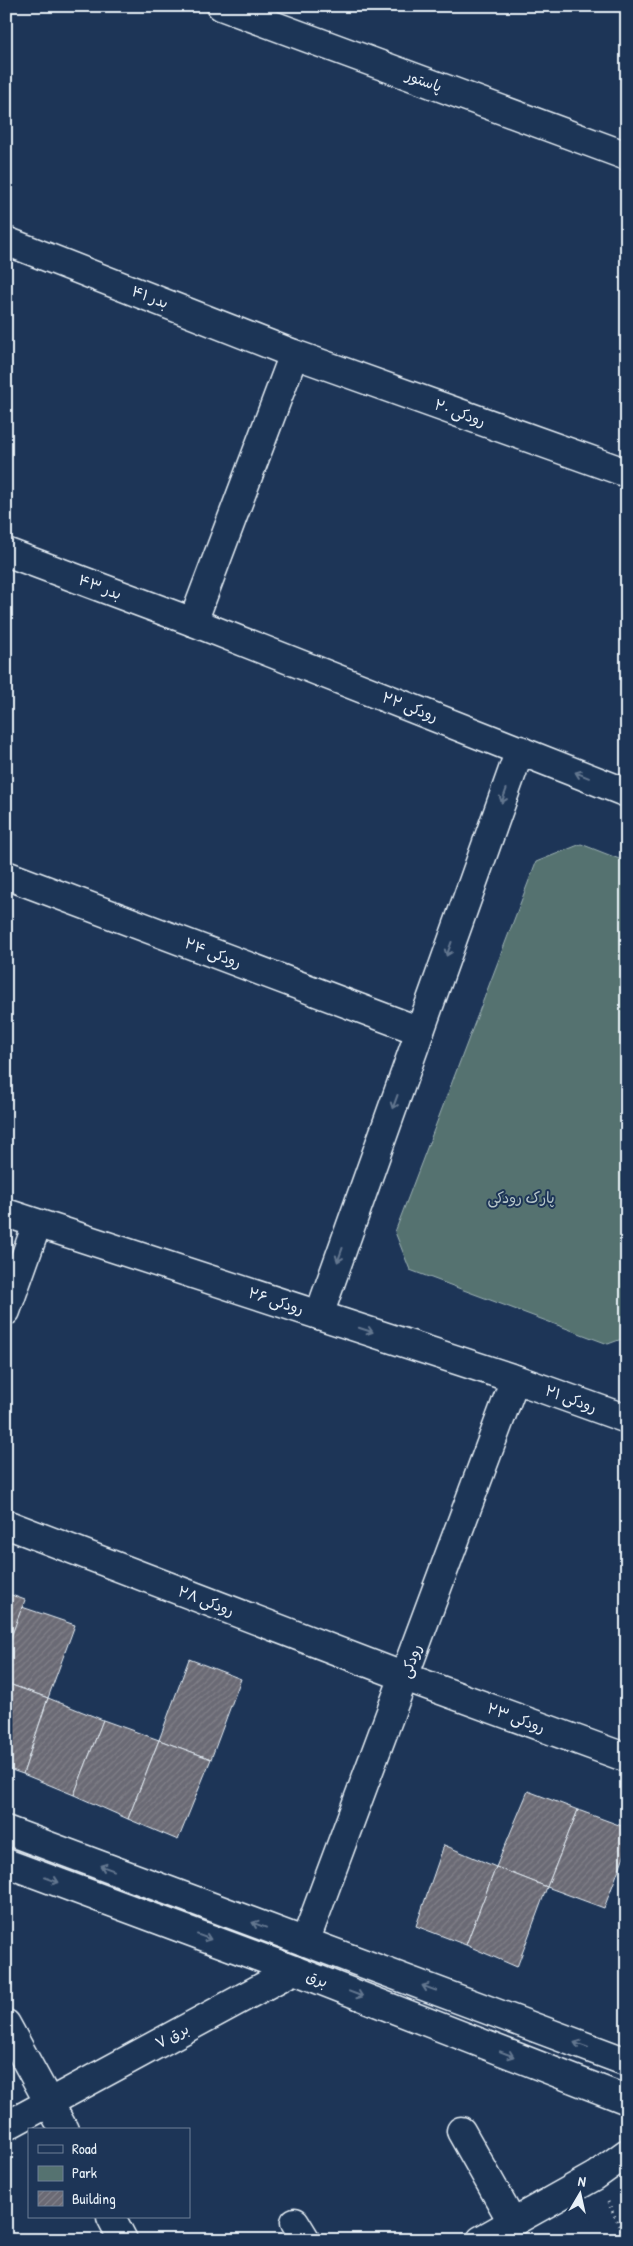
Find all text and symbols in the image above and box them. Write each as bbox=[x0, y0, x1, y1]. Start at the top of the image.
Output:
street label: پاستور bbox=[402, 64, 445, 97]
street label: بدر ۴۱ bbox=[129, 280, 172, 313]
street label: رودکی ۲۰ bbox=[432, 394, 489, 431]
street label: بدر ۴۳ bbox=[76, 569, 125, 604]
street label: رودکی ۲۲ bbox=[379, 686, 441, 727]
one-way arrow bbox=[574, 769, 589, 778]
one-way arrow bbox=[499, 788, 508, 803]
street label: رودکی ۲۴ bbox=[182, 932, 245, 973]
one-way arrow bbox=[444, 941, 453, 956]
one-way arrow bbox=[390, 1094, 399, 1109]
park label: پارک رودکی bbox=[487, 1187, 555, 1208]
one-way arrow bbox=[335, 1247, 344, 1263]
street label: رودکی ۲۶ bbox=[246, 1282, 307, 1319]
one-way arrow bbox=[357, 1326, 373, 1336]
street label: رودکی ۲۱ bbox=[542, 1379, 600, 1418]
street label: رودکی ۲۸ bbox=[175, 1580, 237, 1621]
street label: رودکی bbox=[395, 1641, 426, 1681]
street label: رودکی ۲۳ bbox=[484, 1697, 548, 1738]
one-way arrow bbox=[100, 1863, 115, 1872]
one-way arrow bbox=[44, 1876, 59, 1885]
one-way arrow bbox=[252, 1920, 268, 1929]
one-way arrow bbox=[196, 1933, 211, 1942]
street label: برق bbox=[303, 1965, 331, 1992]
one-way arrow bbox=[422, 1983, 437, 1992]
one-way arrow bbox=[348, 1990, 363, 2000]
street label: برق ۷ bbox=[151, 2018, 192, 2053]
one-way arrow bbox=[574, 2040, 589, 2049]
one-way arrow bbox=[500, 2050, 515, 2059]
legend bbox=[28, 2128, 190, 2218]
text: Road bbox=[72, 2138, 97, 2159]
text: Park bbox=[72, 2162, 97, 2183]
north arrow bbox=[556, 2168, 606, 2218]
text: N bbox=[577, 2171, 588, 2191]
text: Building bbox=[72, 2188, 116, 2209]

